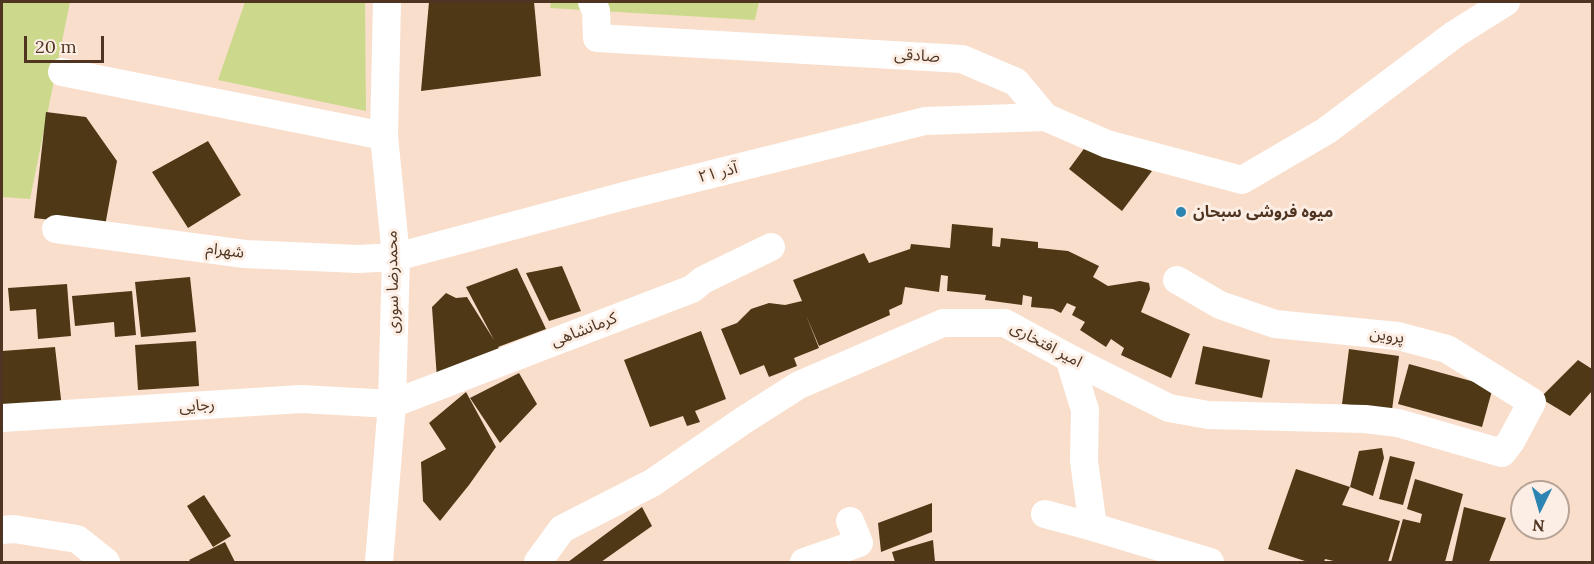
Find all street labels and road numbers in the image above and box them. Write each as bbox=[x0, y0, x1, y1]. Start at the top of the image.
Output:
street label: صادقی bbox=[894, 45, 940, 67]
street label: ۲۱ آذر bbox=[696, 159, 740, 187]
street label: محمدرضا سوری bbox=[383, 230, 403, 334]
street label: شهرام bbox=[205, 239, 245, 263]
street label: کرمانشاهی bbox=[548, 309, 620, 351]
street label: امیر افتخاری bbox=[1007, 318, 1085, 372]
street label: پروین bbox=[1368, 324, 1406, 348]
street label: رجایی bbox=[178, 395, 216, 417]

